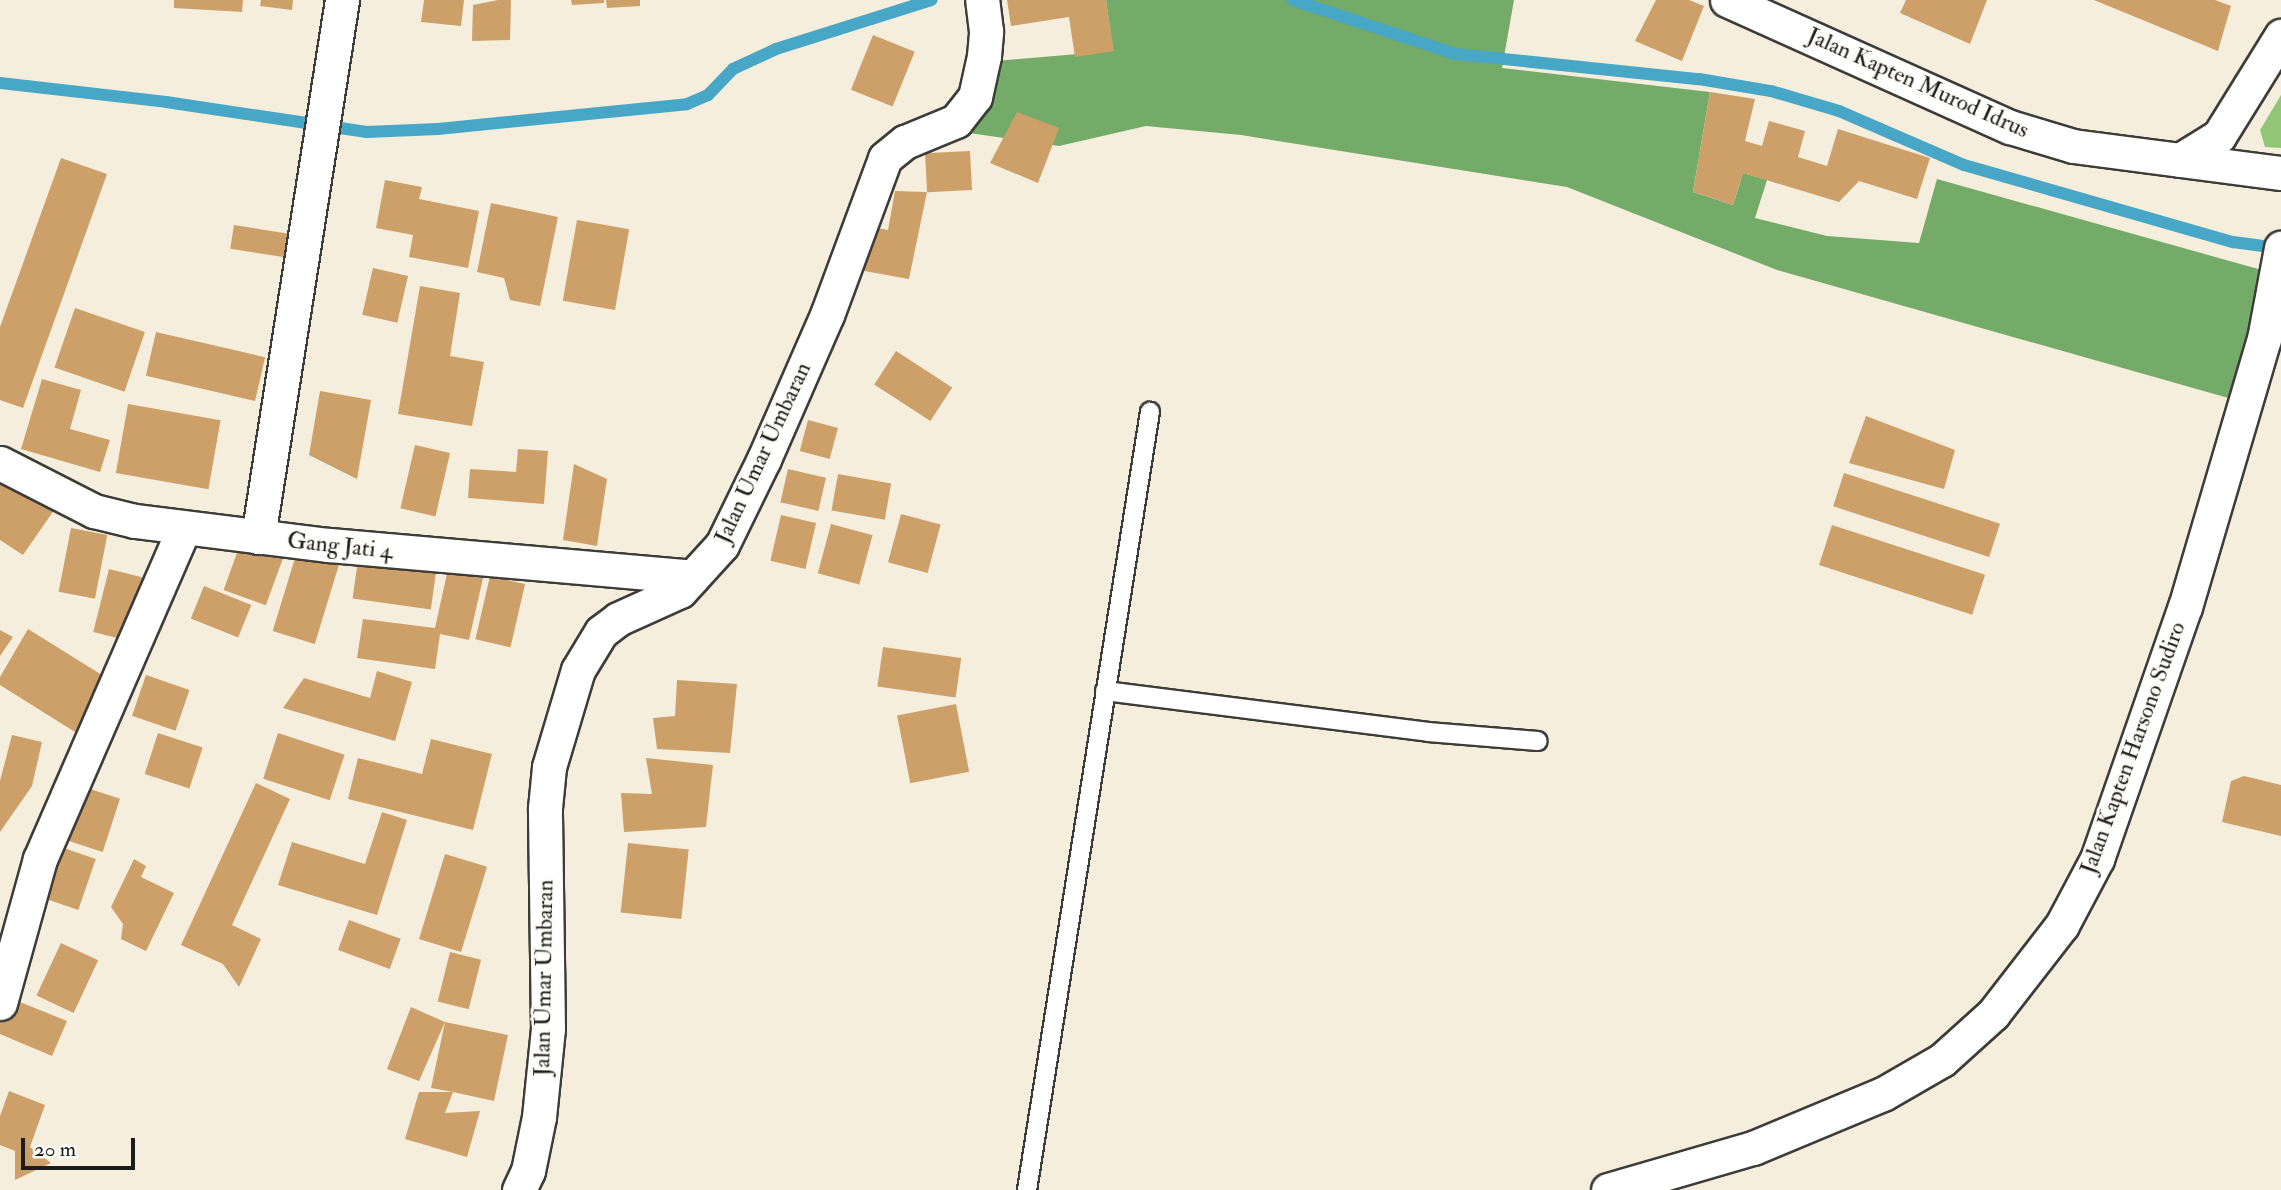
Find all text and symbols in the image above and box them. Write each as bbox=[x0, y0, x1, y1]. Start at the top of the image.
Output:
street label: Jalan Kapten Murod Idrus bbox=[1803, 22, 2033, 144]
street label: Jalan Umar Umbaran bbox=[709, 358, 817, 548]
street label: Gang Jati 4 bbox=[286, 527, 394, 565]
street label: Jalan Kapten Harsono Sudiro bbox=[2074, 618, 2192, 878]
street label: Jalan Umar Umbaran bbox=[528, 879, 560, 1077]
scale bar bbox=[24, 1124, 138, 1168]
text: 20 m bbox=[34, 1136, 76, 1163]

